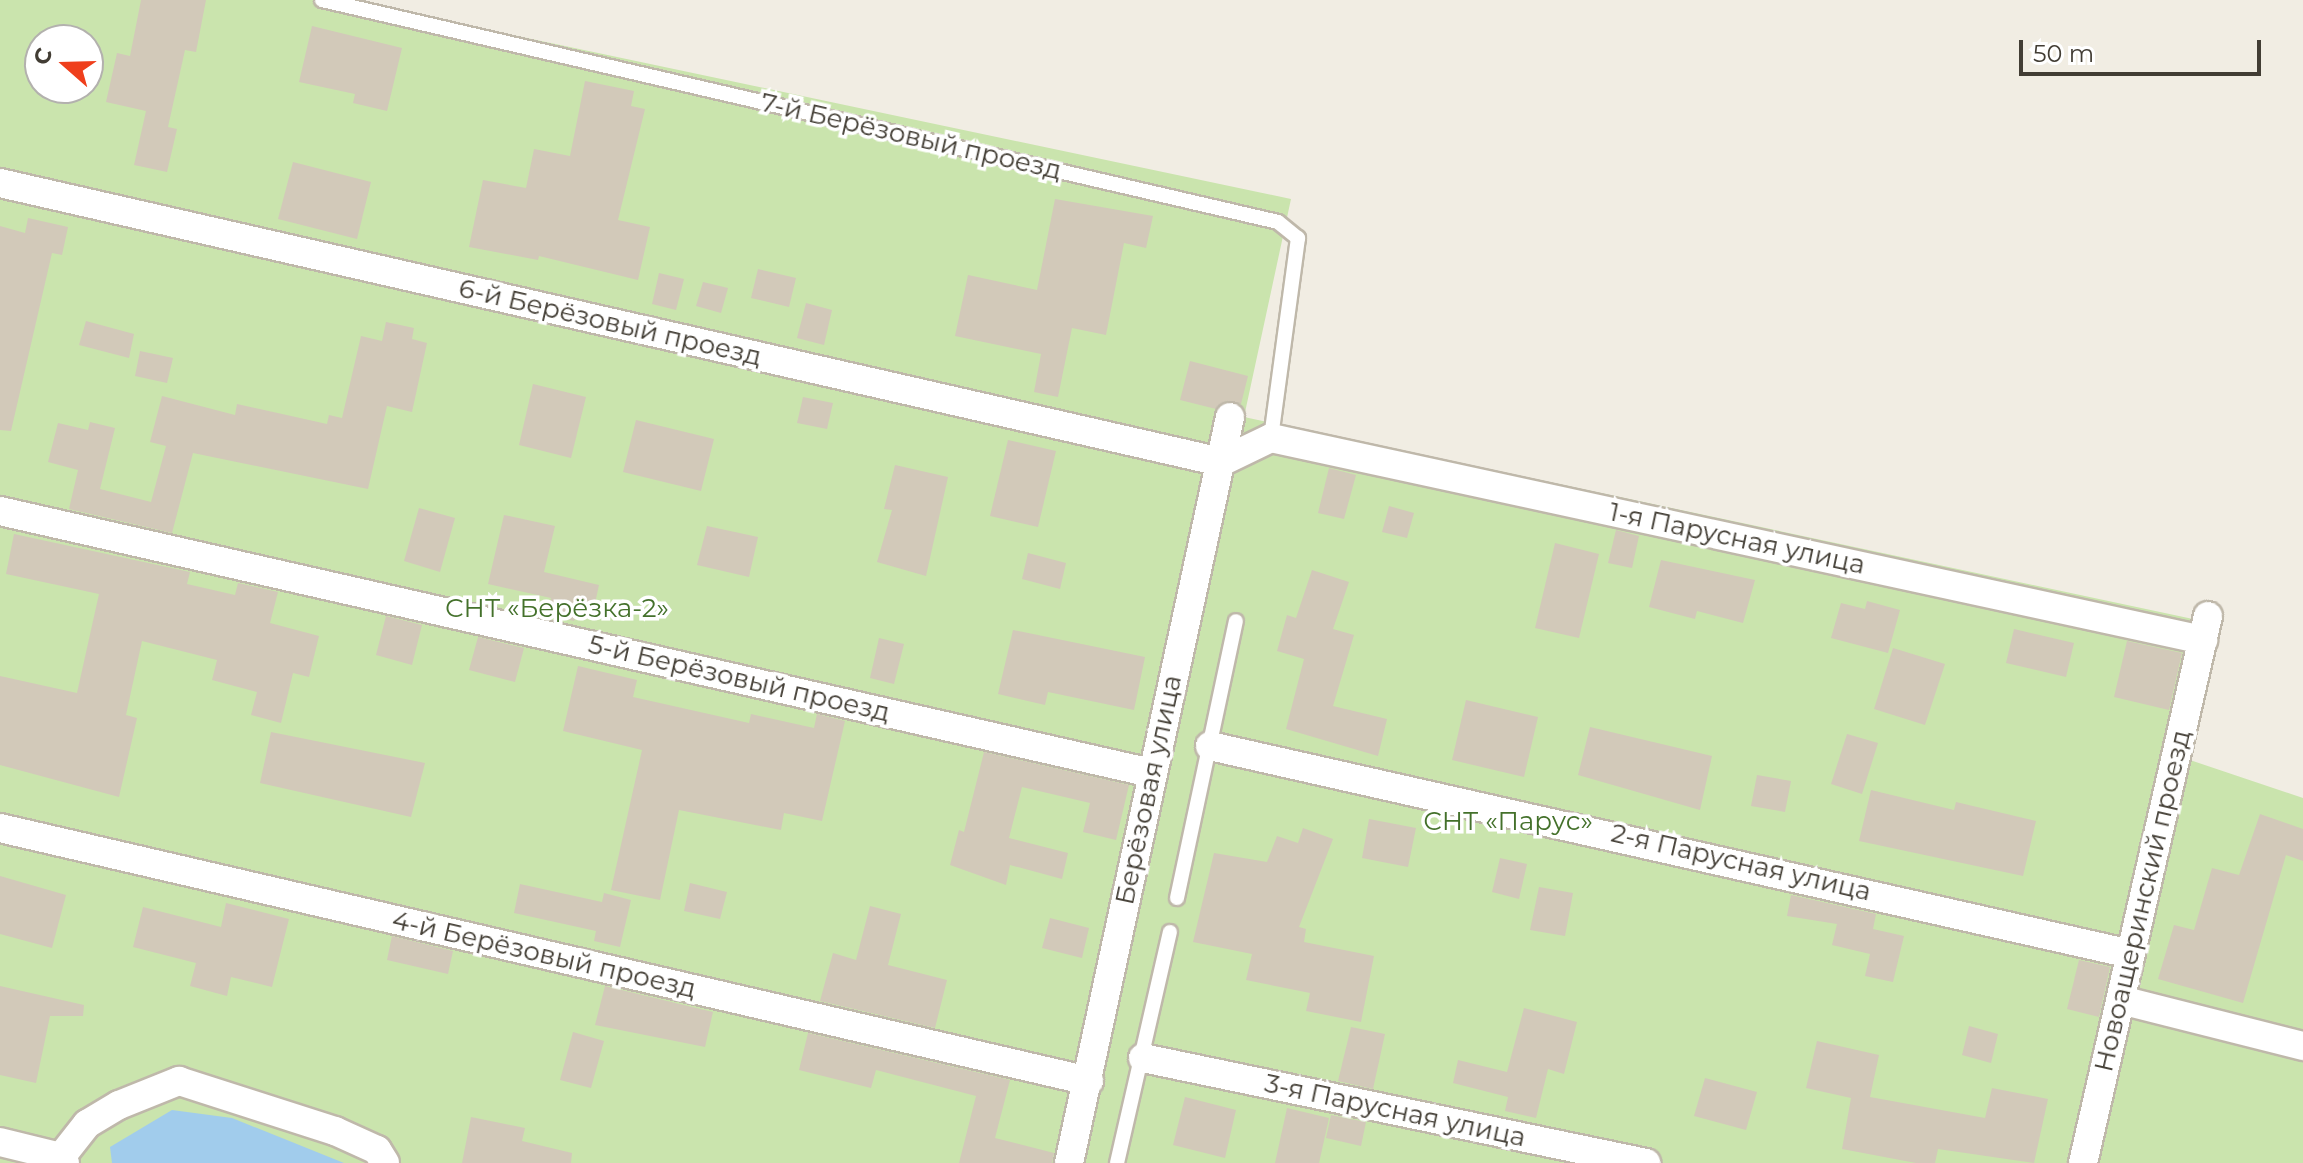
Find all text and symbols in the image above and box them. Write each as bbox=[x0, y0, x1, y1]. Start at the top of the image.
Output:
north arrow bbox=[24, 24, 104, 104]
scale bar bbox=[2023, 24, 2265, 74]
text: 50 m bbox=[2033, 39, 2094, 68]
text: С bbox=[27, 44, 58, 68]
street label: 7-й Берёзовый проезд bbox=[758, 87, 1064, 187]
street label: 6-й Берёзовый проезд bbox=[456, 273, 764, 373]
street label: 1-я Парусная улица bbox=[1606, 497, 1868, 581]
park label: СНТ «Берёзка-2» bbox=[445, 593, 669, 625]
street label: 5-й Берёзовый проезд bbox=[585, 629, 893, 729]
street label: Берёзовая улица bbox=[1109, 672, 1189, 908]
street label: Новоащеринский проезд bbox=[2088, 727, 2198, 1075]
park label: СНТ «Парус» bbox=[1423, 806, 1593, 838]
street label: 2-я Парусная улица bbox=[1608, 818, 1874, 908]
street label: 4-й Берёзовый проезд bbox=[389, 905, 699, 1005]
street label: 3-я Парусная улица bbox=[1262, 1068, 1528, 1154]

